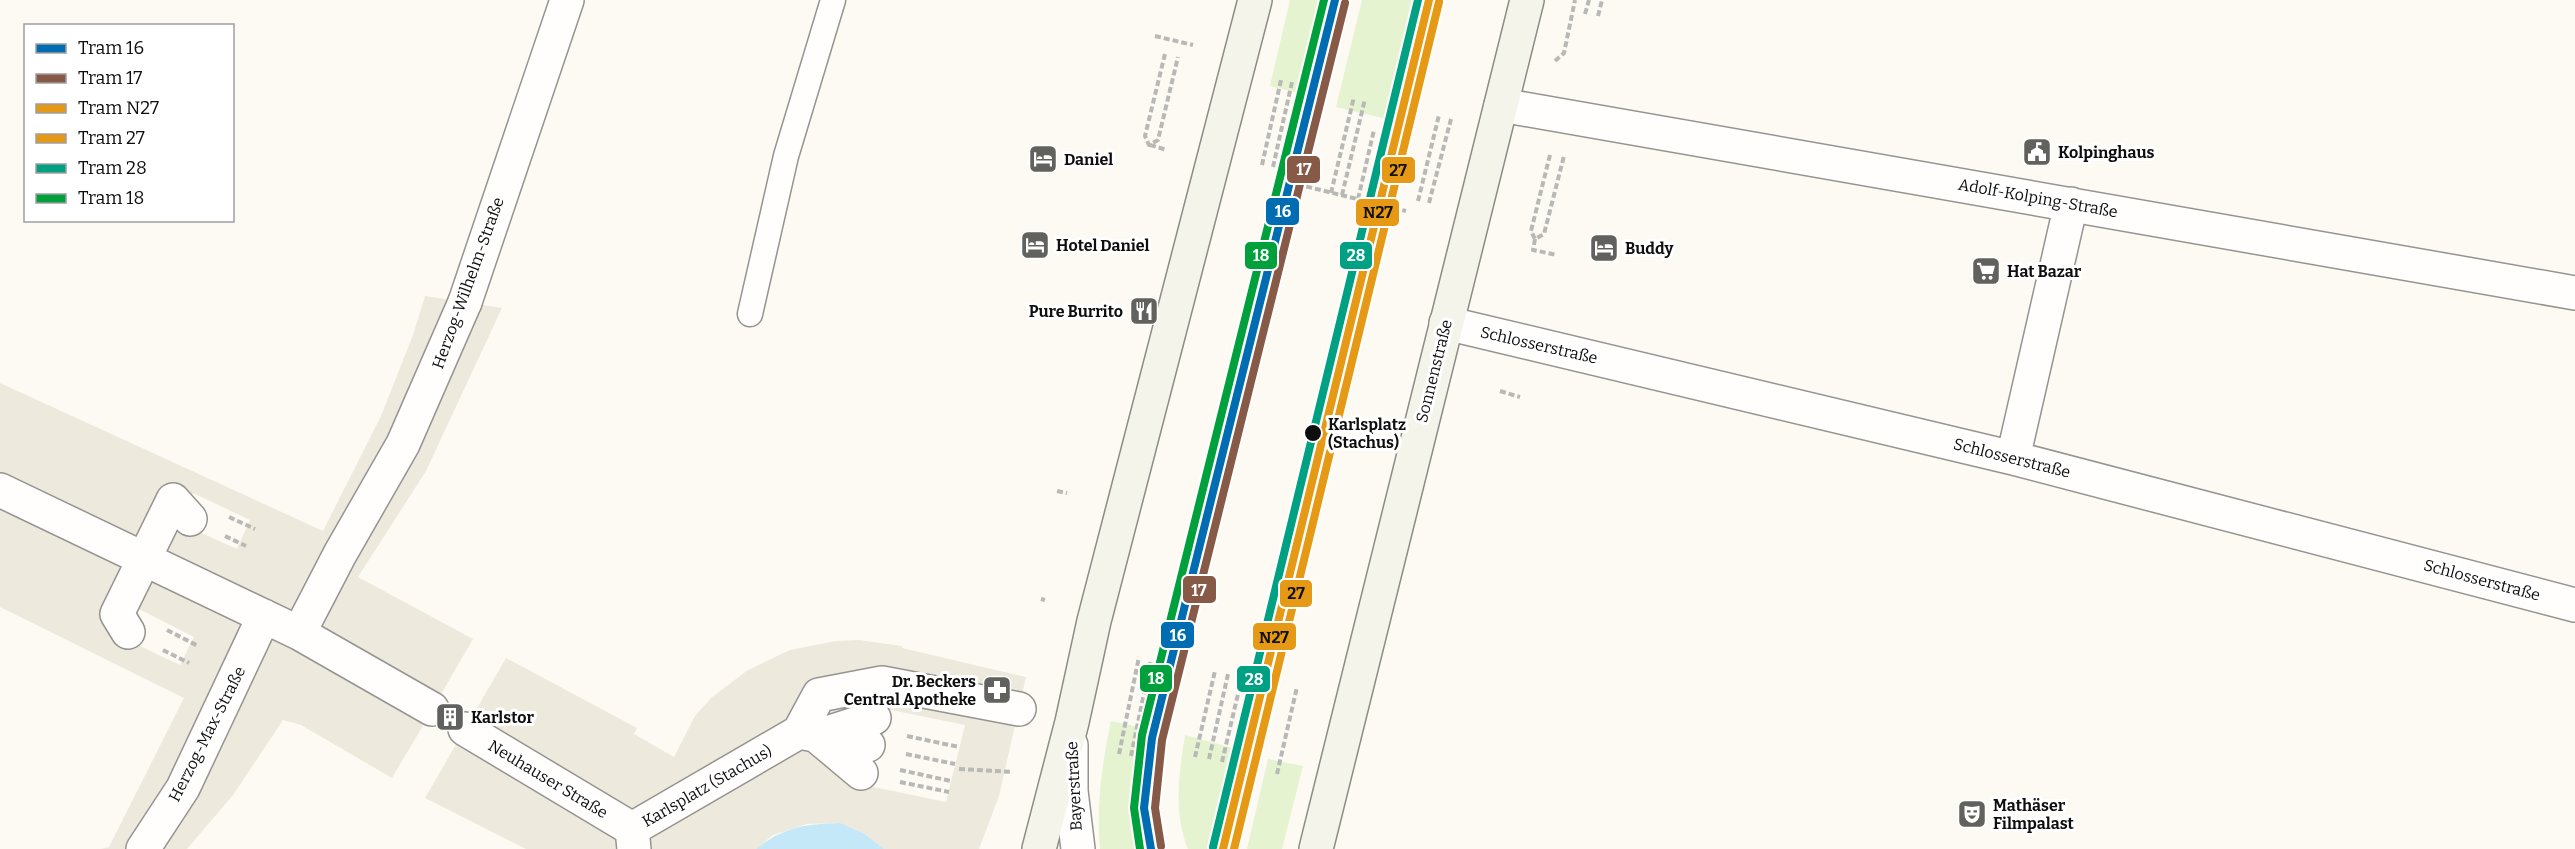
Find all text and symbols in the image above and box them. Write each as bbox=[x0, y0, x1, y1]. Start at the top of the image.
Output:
legend bbox=[24, 24, 234, 222]
text: Tram 16 bbox=[78, 37, 144, 59]
text: Tram 17 bbox=[78, 67, 142, 89]
text: Tram N27 bbox=[78, 97, 159, 119]
text: Tram 27 bbox=[78, 127, 145, 149]
public building icon: Kolpinghaus bbox=[2021, 136, 2053, 168]
hotel icon: Daniel bbox=[1027, 143, 1059, 175]
place label: Kolpinghaus bbox=[2058, 143, 2155, 162]
place label: Daniel bbox=[1064, 150, 1113, 169]
line badge: 17 bbox=[1286, 155, 1321, 184]
line badge: 27 bbox=[1381, 156, 1416, 184]
text: Tram 28 bbox=[78, 157, 147, 179]
text: 17 bbox=[1296, 160, 1312, 179]
text: 27 bbox=[1389, 161, 1407, 180]
street label: Adolf-Kolping-Straße bbox=[1957, 175, 2119, 221]
text: Tram 18 bbox=[78, 187, 144, 209]
street label: Herzog-Wilhelm-Straße bbox=[428, 195, 508, 371]
line badge: 16 bbox=[1265, 197, 1300, 226]
line badge: N27 bbox=[1355, 198, 1400, 227]
text: 16 bbox=[1275, 202, 1292, 221]
text: N27 bbox=[1363, 203, 1393, 222]
hotel icon: Hotel Daniel bbox=[1019, 229, 1051, 261]
hotel icon: Buddy bbox=[1588, 232, 1620, 264]
place label: Hotel Daniel bbox=[1056, 236, 1150, 255]
place label: Buddy bbox=[1625, 239, 1673, 258]
line badge: 18 bbox=[1244, 241, 1278, 270]
line badge: 28 bbox=[1339, 241, 1373, 270]
text: 18 bbox=[1253, 246, 1269, 265]
text: 28 bbox=[1347, 246, 1365, 265]
supermarket icon: Hat Bazar bbox=[1970, 255, 2002, 287]
place label: Hat Bazar bbox=[2007, 262, 2082, 281]
restaurant icon: Pure Burrito bbox=[1128, 295, 1160, 327]
place label: Pure Burrito bbox=[1029, 302, 1123, 321]
street label: Sonnenstraße bbox=[1412, 318, 1456, 424]
street label: Schlosserstraße bbox=[1479, 322, 1599, 368]
place label: Karlsplatz (Stachus) bbox=[1328, 415, 1406, 452]
marker: Karlsplatz (Stachus) bbox=[1303, 423, 1323, 443]
street label: Schlosserstraße bbox=[1952, 434, 2072, 482]
street label: Schlosserstraße bbox=[2422, 555, 2542, 605]
line badge: 17 bbox=[1182, 575, 1217, 604]
line badge: 27 bbox=[1279, 579, 1313, 608]
text: 17 bbox=[1191, 581, 1207, 600]
text: 27 bbox=[1287, 584, 1305, 603]
line badge: 16 bbox=[1160, 621, 1195, 649]
line badge: N27 bbox=[1252, 622, 1297, 651]
text: 16 bbox=[1170, 626, 1187, 645]
text: N27 bbox=[1259, 628, 1289, 647]
street label: Herzog-Max-Straße bbox=[165, 663, 249, 805]
line badge: 18 bbox=[1139, 664, 1173, 693]
line badge: 28 bbox=[1236, 665, 1271, 693]
text: 18 bbox=[1148, 669, 1164, 688]
text: 28 bbox=[1245, 670, 1263, 689]
place label: Dr. Beckers Central Apotheke bbox=[844, 672, 976, 709]
pharmacy icon: Dr. Beckers Central Apotheke bbox=[981, 674, 1013, 706]
building icon: Karlstor bbox=[434, 701, 466, 733]
place label: Karlstor bbox=[471, 708, 534, 727]
street label: Neuhauser Straße bbox=[485, 736, 611, 822]
street label: Karlsplatz (Stachus) bbox=[639, 741, 775, 831]
street label: Bayerstraße bbox=[1062, 741, 1086, 831]
place label: Mathäser Filmpalast bbox=[1993, 796, 2075, 833]
theatre icon: Mathäser Filmpalast bbox=[1956, 798, 1988, 830]

